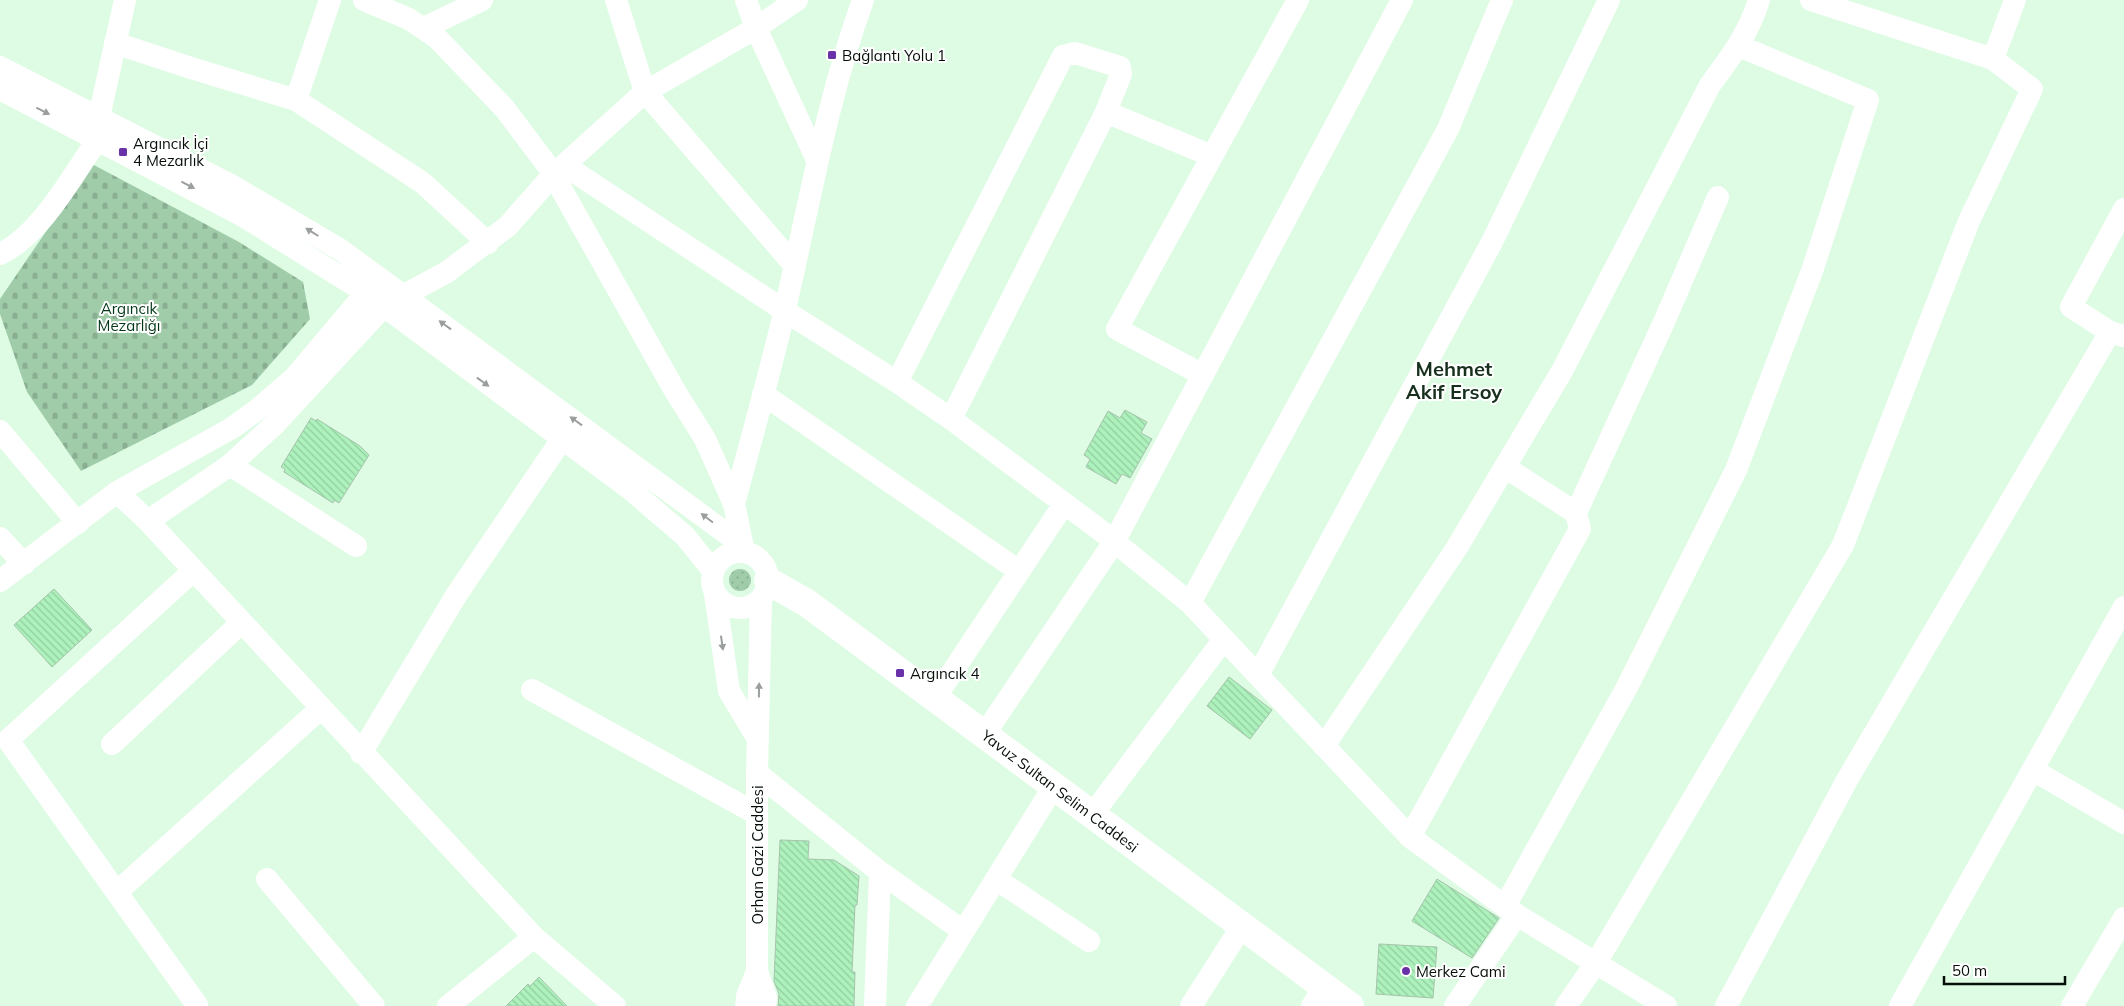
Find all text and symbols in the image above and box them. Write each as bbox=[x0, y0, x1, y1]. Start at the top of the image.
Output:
place label: Bağlantı Yolu 1 bbox=[842, 46, 946, 65]
marker: Bağlantı Yolu 1 bbox=[826, 49, 838, 61]
one-way arrow bbox=[36, 107, 51, 115]
place label: Argıncık İçi 4 Mezarlık bbox=[133, 134, 208, 170]
marker: Argıncık İçi 4 Mezarlık bbox=[117, 146, 129, 158]
one-way arrow bbox=[181, 181, 195, 189]
one-way arrow bbox=[306, 227, 319, 236]
park label: Argıncık Mezarlığı bbox=[98, 299, 160, 335]
one-way arrow bbox=[439, 320, 452, 331]
district label: Mehmet Akif Ersoy bbox=[1406, 356, 1502, 404]
one-way arrow bbox=[476, 377, 490, 387]
one-way arrow bbox=[569, 416, 583, 426]
one-way arrow bbox=[700, 513, 713, 523]
one-way arrow bbox=[718, 635, 726, 651]
place label: Argıncık 4 bbox=[910, 664, 979, 683]
marker: Argıncık 4 bbox=[894, 667, 906, 679]
one-way arrow bbox=[755, 682, 763, 698]
street label: Yavuz Sultan Selim Caddesi bbox=[977, 725, 1142, 856]
street label: Orhan Gazi Caddesi bbox=[748, 786, 767, 924]
scale bar bbox=[1944, 954, 2065, 986]
text: 50 m bbox=[1952, 961, 1987, 980]
place label: Merkez Cami bbox=[1416, 962, 1506, 981]
marker: Merkez Cami bbox=[1400, 965, 1412, 977]

